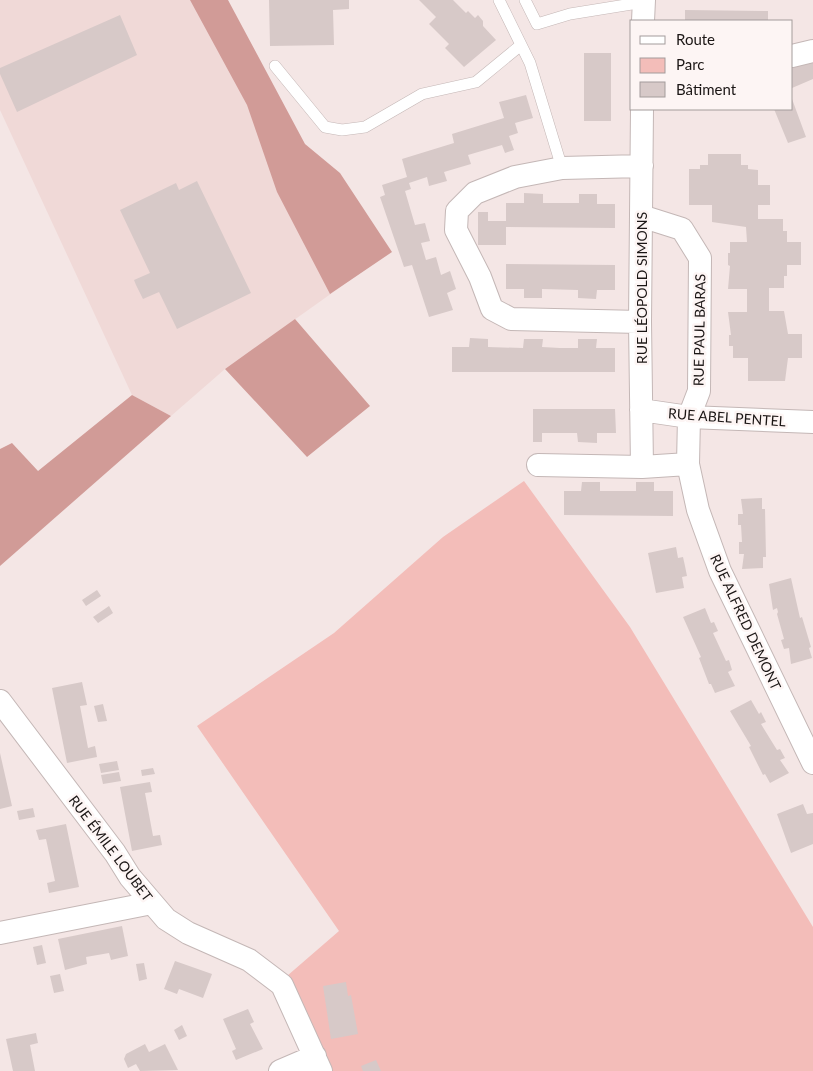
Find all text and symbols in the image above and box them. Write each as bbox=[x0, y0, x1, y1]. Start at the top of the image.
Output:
legend bbox=[630, 20, 793, 110]
text: Route bbox=[676, 30, 715, 48]
text: Parc bbox=[676, 55, 705, 73]
text: Bâtiment bbox=[676, 80, 737, 98]
street label: RUE LÉOPOLD SIMONS bbox=[633, 212, 650, 364]
street label: RUE PAUL BARAS bbox=[690, 274, 708, 386]
street label: RUE ABEL PENTEL bbox=[668, 404, 786, 430]
street label: RUE ALFRED DEMONT bbox=[707, 551, 785, 693]
street label: RUE ÉMILE LOUBET bbox=[66, 792, 157, 905]

